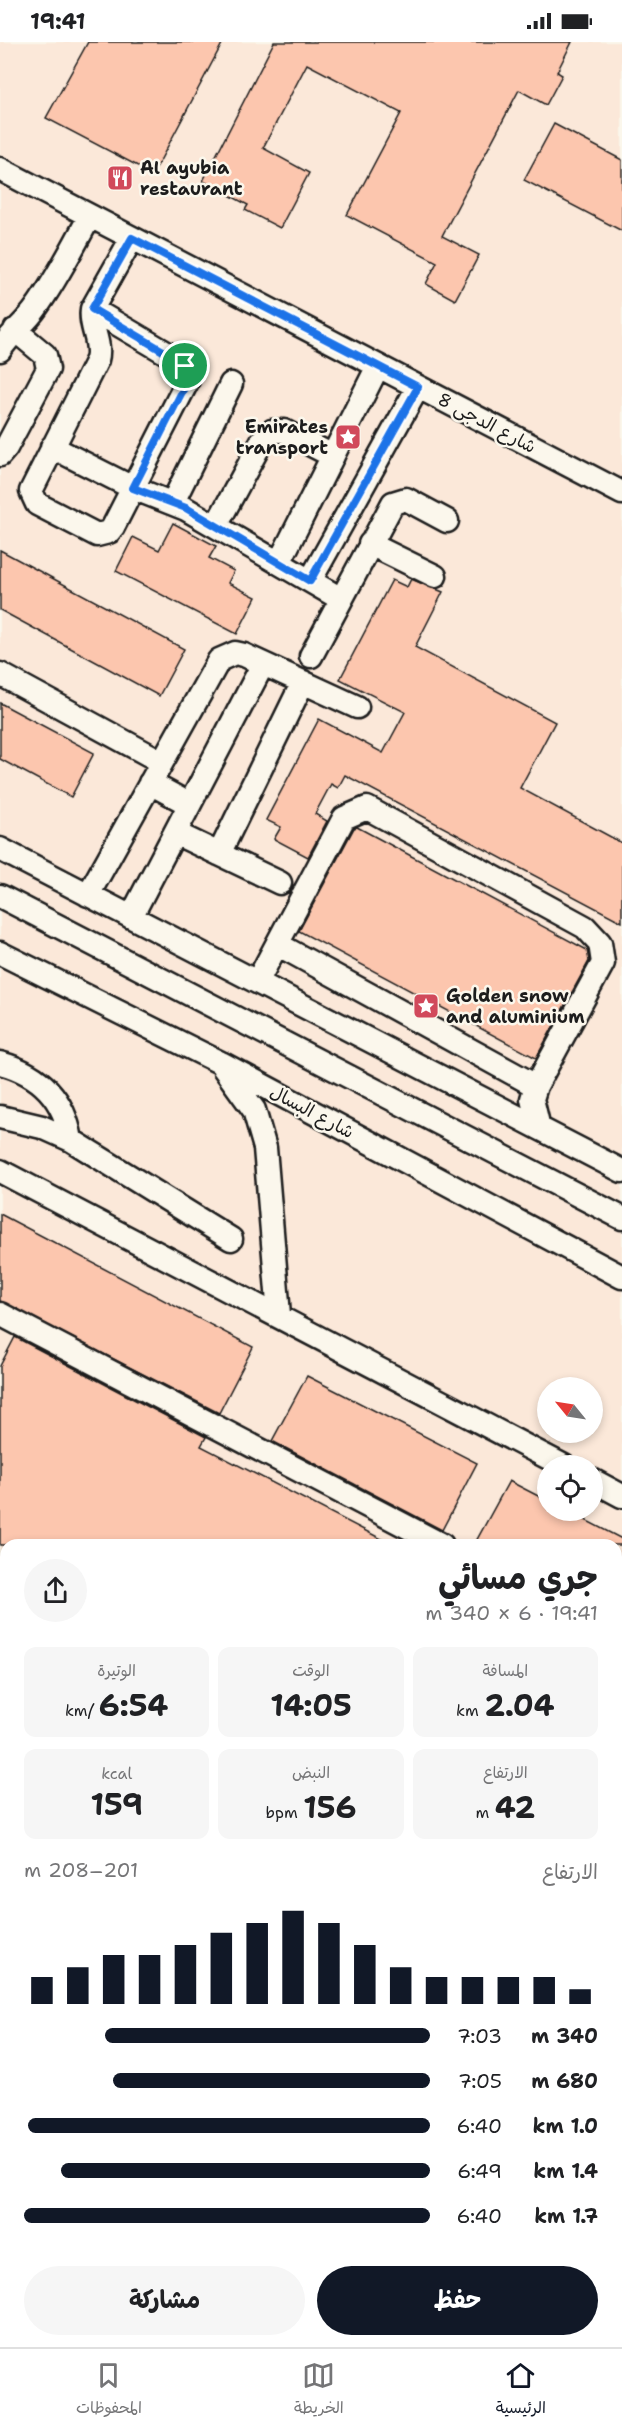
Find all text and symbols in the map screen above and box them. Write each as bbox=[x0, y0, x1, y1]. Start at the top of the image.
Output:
text: 19:41 bbox=[30, 7, 85, 36]
place label: Al ayubia restaurant bbox=[140, 156, 243, 201]
restaurant icon: Al ayubia restaurant bbox=[105, 163, 135, 193]
pin bbox=[159, 340, 210, 391]
icon: arrive bbox=[168, 349, 201, 382]
street label: شارع الدجى 8 bbox=[434, 387, 540, 459]
place label: Emirates transport bbox=[236, 415, 328, 460]
place icon: Emirates transport bbox=[333, 422, 363, 452]
place label: Golden snow and aluminium bbox=[446, 984, 585, 1029]
place icon: Golden snow and aluminium bbox=[411, 991, 441, 1021]
street label: شارع البسال bbox=[266, 1080, 358, 1144]
north arrow bbox=[537, 1377, 603, 1443]
map controls bbox=[537, 1377, 603, 1521]
button: locate bbox=[537, 1455, 603, 1521]
text: جري مسائي bbox=[438, 1555, 598, 1600]
button: share bbox=[24, 1559, 87, 1622]
text: 19:41 · 6 × 340 m bbox=[425, 1600, 598, 1626]
text: الوتيرة bbox=[97, 1660, 136, 1681]
text: الوقت bbox=[292, 1660, 330, 1681]
text: المسافة bbox=[483, 1660, 528, 1681]
text: 6:54 bbox=[99, 1685, 168, 1726]
text: 14:05 bbox=[270, 1685, 352, 1726]
text: 2.04 bbox=[484, 1685, 555, 1726]
text: /km bbox=[65, 1700, 99, 1721]
text: km bbox=[456, 1700, 484, 1721]
text: النبض bbox=[292, 1762, 330, 1783]
text: الارتفاع bbox=[483, 1762, 528, 1783]
text: kcal bbox=[101, 1763, 132, 1784]
text: 159 bbox=[90, 1784, 143, 1825]
text: 156 bbox=[303, 1787, 357, 1828]
text: 42 bbox=[495, 1787, 535, 1828]
text: bpm bbox=[266, 1802, 303, 1823]
text: m bbox=[476, 1802, 495, 1823]
text: 201–208 m bbox=[24, 1857, 138, 1883]
text: الارتفاع bbox=[542, 1859, 598, 1885]
text: 7:03 bbox=[457, 2023, 502, 2049]
text: 340 m bbox=[531, 2023, 598, 2049]
text: 7:05 bbox=[458, 2068, 502, 2094]
text: 680 m bbox=[531, 2068, 598, 2094]
text: 6:40 bbox=[457, 2113, 502, 2139]
text: 1.0 km bbox=[533, 2113, 598, 2139]
text: 6:49 bbox=[457, 2158, 502, 2184]
text: 1.4 km bbox=[533, 2158, 598, 2184]
text: 6:40 bbox=[457, 2203, 502, 2229]
text: 1.7 km bbox=[534, 2203, 598, 2229]
button: مشاركة bbox=[24, 2266, 305, 2335]
button: حفظ bbox=[317, 2266, 598, 2335]
tab: المحفوظات bbox=[76, 2359, 142, 2422]
tab: الخريطة bbox=[294, 2359, 344, 2422]
tab: الرئيسية bbox=[496, 2359, 546, 2422]

